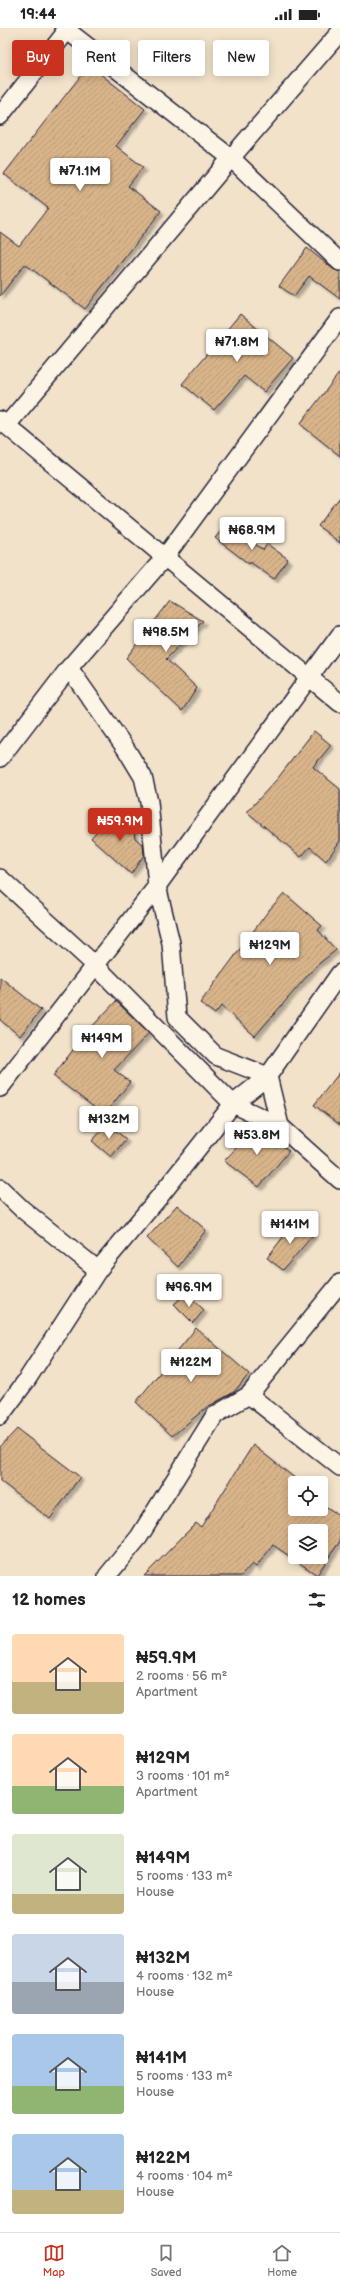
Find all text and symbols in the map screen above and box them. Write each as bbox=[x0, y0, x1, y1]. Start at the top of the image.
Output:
text: 19:44 bbox=[20, 5, 56, 24]
chip: Buy bbox=[12, 40, 64, 76]
chip: Rent bbox=[72, 40, 130, 76]
chip: Filters bbox=[138, 40, 205, 76]
chip: New bbox=[213, 40, 269, 76]
pin: ₦71.1M bbox=[47, 158, 113, 192]
text: ₦71.1M bbox=[59, 163, 101, 179]
pin: ₦71.8M bbox=[204, 329, 270, 363]
text: ₦71.8M bbox=[215, 334, 259, 350]
pin: ₦68.9M bbox=[219, 517, 285, 551]
text: ₦68.9M bbox=[229, 522, 275, 538]
pin: ₦98.5M bbox=[133, 619, 199, 653]
text: ₦98.5M bbox=[143, 624, 189, 640]
pin: ₦59.9M bbox=[87, 808, 153, 842]
text: ₦59.9M bbox=[97, 813, 143, 829]
pin: ₦129M bbox=[242, 932, 298, 966]
text: ₦129M bbox=[249, 937, 291, 953]
pin: ₦149M bbox=[74, 1025, 130, 1059]
text: ₦149M bbox=[81, 1030, 123, 1046]
pin: ₦132M bbox=[81, 1106, 137, 1140]
text: ₦132M bbox=[88, 1111, 130, 1127]
pin: ₦53.8M bbox=[224, 1122, 290, 1156]
text: ₦53.8M bbox=[234, 1127, 280, 1143]
pin: ₦141M bbox=[262, 1211, 318, 1245]
text: ₦141M bbox=[271, 1216, 309, 1232]
pin: ₦96.9M bbox=[156, 1274, 222, 1308]
text: ₦96.9M bbox=[166, 1279, 212, 1295]
pin: ₦122M bbox=[163, 1349, 219, 1383]
text: ₦122M bbox=[170, 1354, 212, 1370]
map controls bbox=[288, 1476, 328, 1564]
button: locate bbox=[288, 1476, 328, 1516]
button: layers bbox=[288, 1524, 328, 1564]
icon: filters bbox=[306, 1589, 328, 1611]
text: 12 homes bbox=[12, 1590, 86, 1610]
text: ₦59.9M bbox=[136, 1648, 196, 1668]
icon: home bbox=[44, 1650, 92, 1698]
text: 2 rooms · 56 m² bbox=[136, 1668, 227, 1684]
text: Apartment bbox=[136, 1684, 197, 1700]
text: ₦129M bbox=[136, 1748, 190, 1768]
icon: home bbox=[44, 1750, 92, 1798]
text: 3 rooms · 101 m² bbox=[136, 1768, 230, 1784]
text: Apartment bbox=[136, 1784, 197, 1800]
text: ₦149M bbox=[136, 1848, 190, 1868]
icon: home bbox=[44, 1850, 92, 1898]
text: 5 rooms · 133 m² bbox=[136, 1868, 233, 1884]
text: House bbox=[136, 1884, 174, 1900]
text: ₦132M bbox=[136, 1948, 190, 1968]
icon: home bbox=[44, 1950, 92, 1998]
text: 4 rooms · 132 m² bbox=[136, 1968, 233, 1984]
text: House bbox=[136, 1984, 174, 2000]
text: ₦141M bbox=[136, 2048, 187, 2068]
icon: home bbox=[44, 2050, 92, 2098]
text: 5 rooms · 133 m² bbox=[136, 2068, 233, 2084]
text: House bbox=[136, 2084, 174, 2100]
text: ₦122M bbox=[136, 2148, 190, 2168]
icon: home bbox=[44, 2150, 92, 2198]
text: 4 rooms · 104 m² bbox=[136, 2168, 233, 2184]
text: House bbox=[136, 2184, 174, 2200]
tab: Map bbox=[43, 2242, 65, 2279]
tab: Saved bbox=[151, 2242, 182, 2279]
tab: Home bbox=[267, 2242, 297, 2279]

